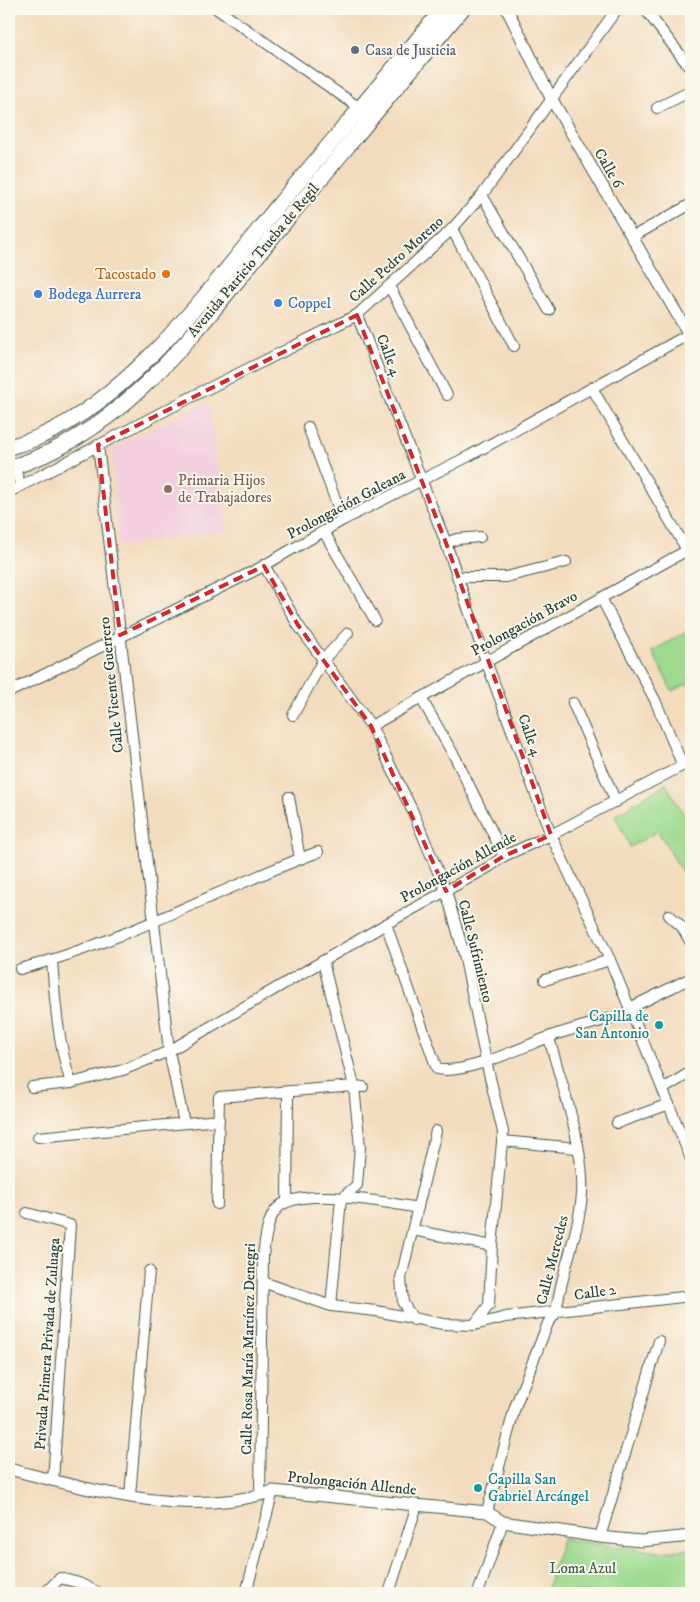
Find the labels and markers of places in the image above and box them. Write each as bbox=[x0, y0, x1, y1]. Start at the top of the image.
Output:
place label: Casa de Justicia bbox=[365, 41, 457, 60]
marker: Casa de Justicia bbox=[349, 44, 361, 56]
place label: Tacostado bbox=[95, 265, 156, 284]
marker: Tacostado bbox=[160, 268, 172, 280]
place label: Bodega Aurrera bbox=[48, 285, 142, 304]
marker: Bodega Aurrera bbox=[32, 288, 44, 300]
place label: Coppel bbox=[288, 294, 332, 313]
marker: Coppel bbox=[272, 297, 284, 309]
place label: Primaria Hijos de Trabajadores bbox=[178, 471, 272, 507]
marker: Primaria Hijos de Trabajadores bbox=[162, 483, 174, 495]
place label: Capilla de San Antonio bbox=[575, 1007, 649, 1043]
marker: Capilla de San Antonio bbox=[653, 1019, 665, 1031]
place label: Capilla San Gabriel Arcángel bbox=[488, 1470, 589, 1506]
marker: Capilla San Gabriel Arcángel bbox=[472, 1482, 484, 1494]

